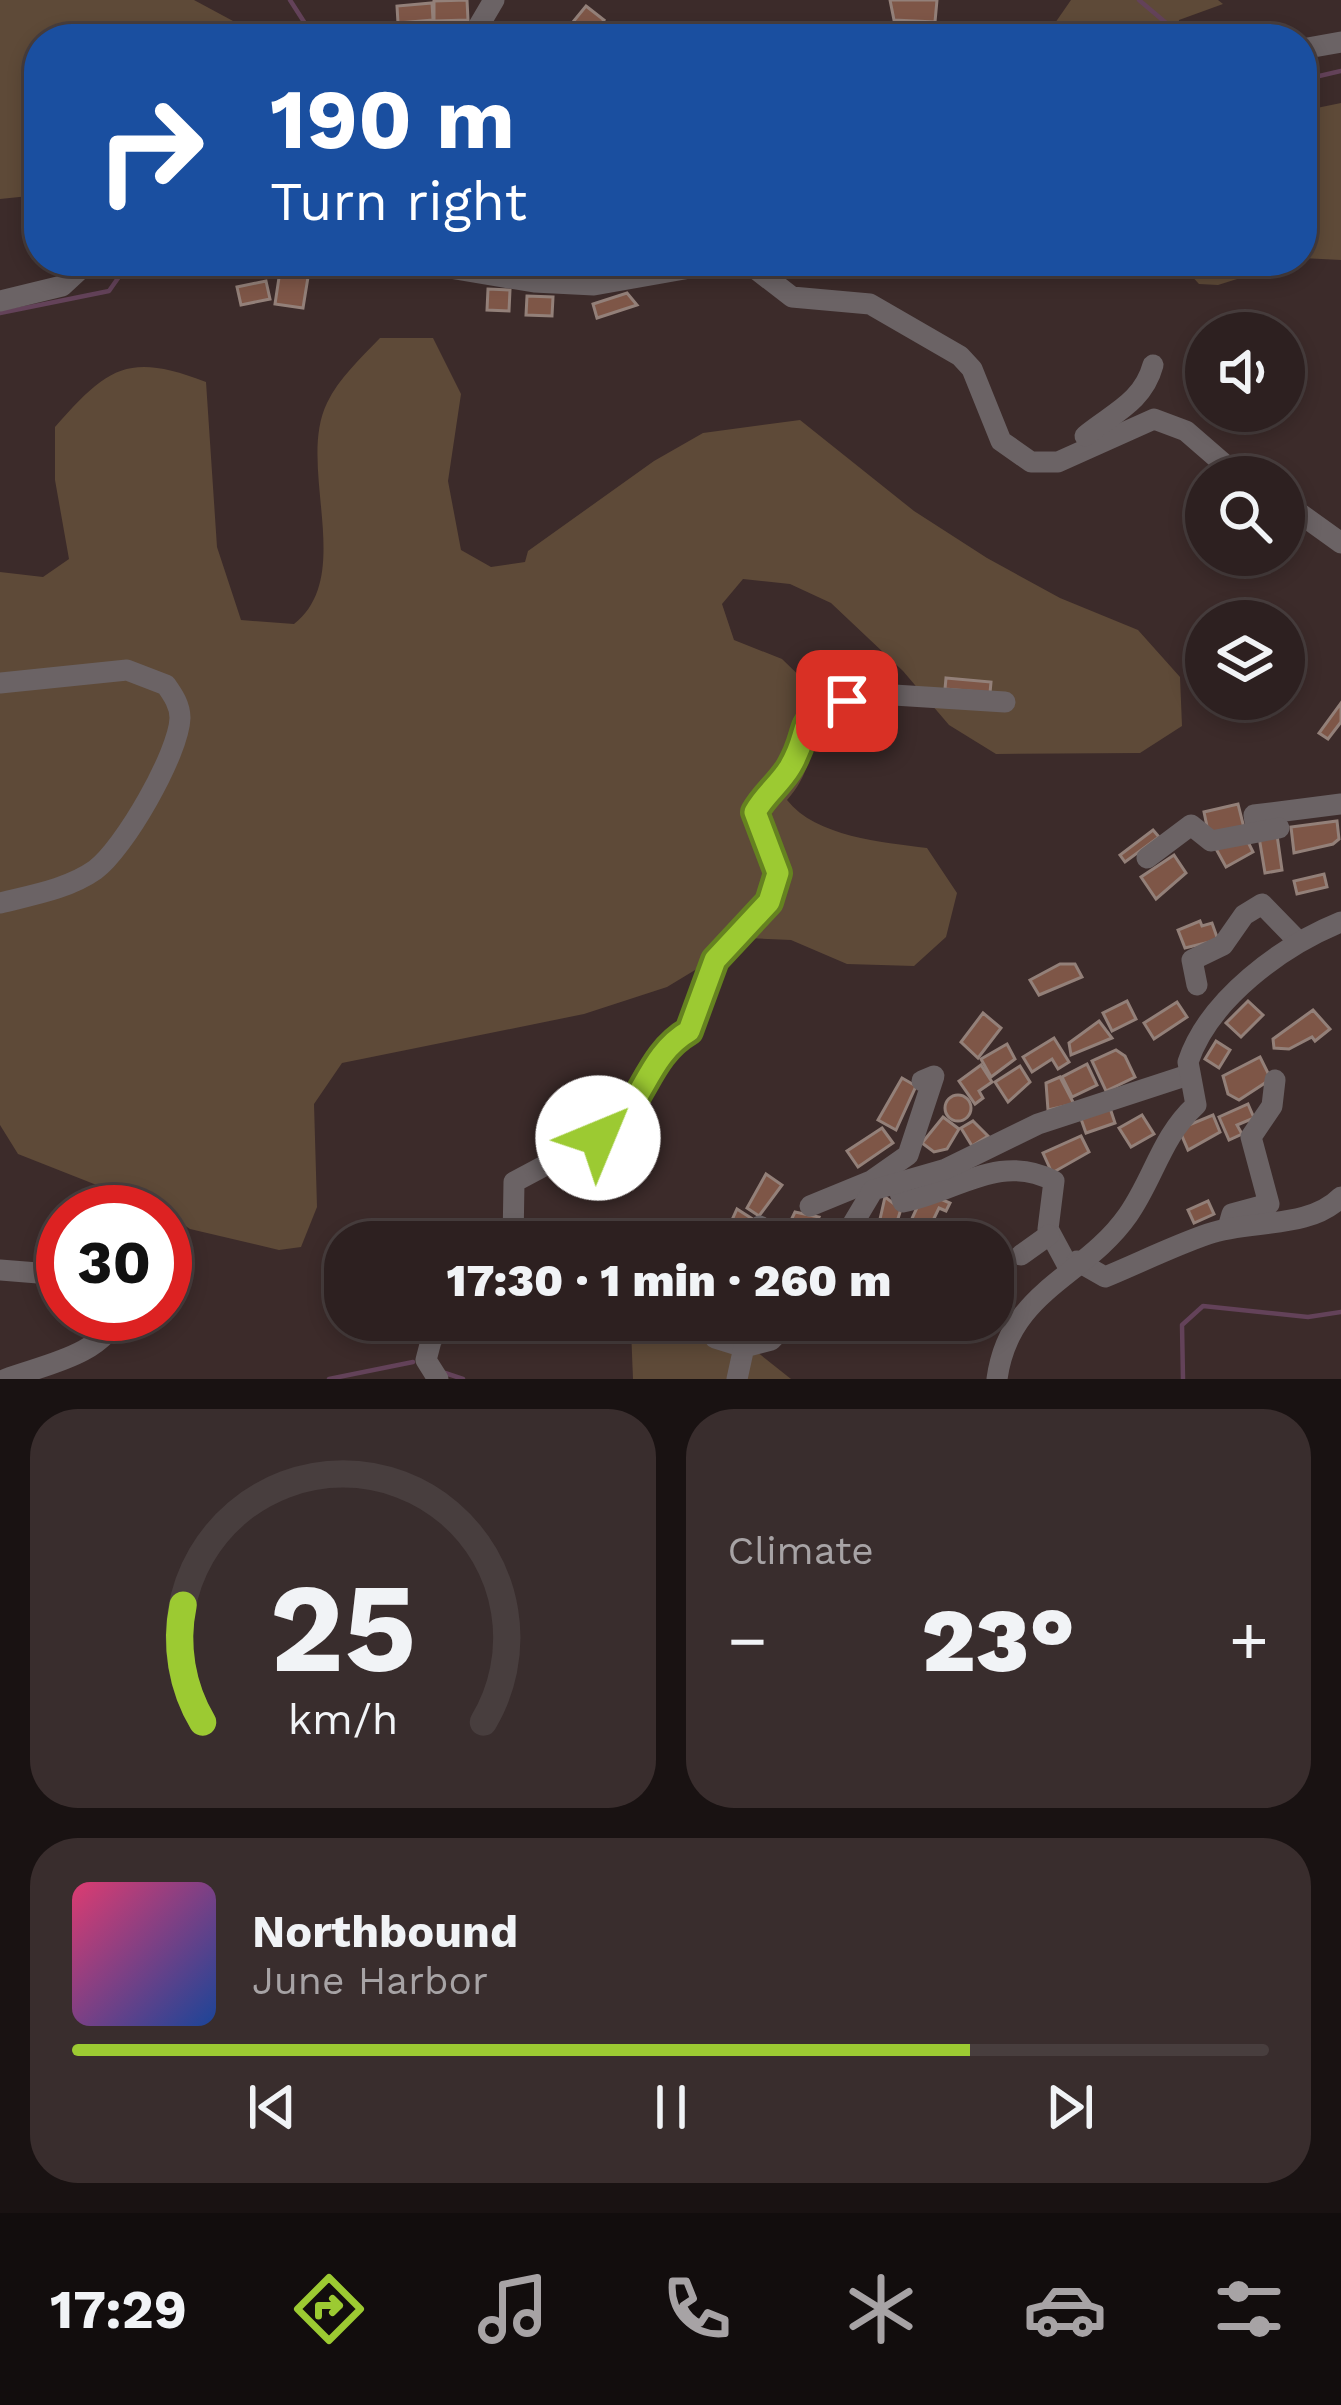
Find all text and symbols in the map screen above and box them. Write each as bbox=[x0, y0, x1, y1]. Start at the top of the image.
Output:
text: 190 m bbox=[270, 70, 515, 168]
icon: right bbox=[72, 72, 228, 228]
text: Turn right bbox=[270, 170, 527, 233]
map controls bbox=[1185, 312, 1305, 720]
button: sound bbox=[1185, 312, 1305, 432]
button: search bbox=[1185, 456, 1305, 576]
button: layers bbox=[1185, 600, 1305, 720]
pin bbox=[796, 650, 898, 752]
icon: arrive bbox=[814, 668, 880, 734]
position arrow bbox=[535, 1075, 661, 1201]
speed limit sign: 30 bbox=[36, 1185, 192, 1341]
text: 17:30 · 1 min · 260 m bbox=[446, 1254, 892, 1307]
text: Climate bbox=[728, 1528, 874, 1573]
text: 25 bbox=[269, 1555, 416, 1701]
text: 23° bbox=[921, 1587, 1075, 1693]
text: − bbox=[728, 1602, 767, 1679]
text: + bbox=[1229, 1602, 1269, 1679]
text: km/h bbox=[287, 1693, 398, 1743]
text: Northbound bbox=[252, 1905, 518, 1958]
text: June Harbor bbox=[252, 1958, 488, 2003]
icon: previous bbox=[239, 2074, 305, 2140]
icon: pause bbox=[638, 2074, 704, 2140]
icon: next bbox=[1037, 2074, 1103, 2140]
icon: directions bbox=[287, 2267, 371, 2351]
icon: music bbox=[471, 2267, 555, 2351]
icon: phone bbox=[655, 2267, 739, 2351]
icon: climate bbox=[839, 2267, 923, 2351]
icon: car bbox=[1023, 2267, 1107, 2351]
icon: filters bbox=[1207, 2267, 1291, 2351]
text: 17:29 bbox=[50, 2278, 187, 2341]

